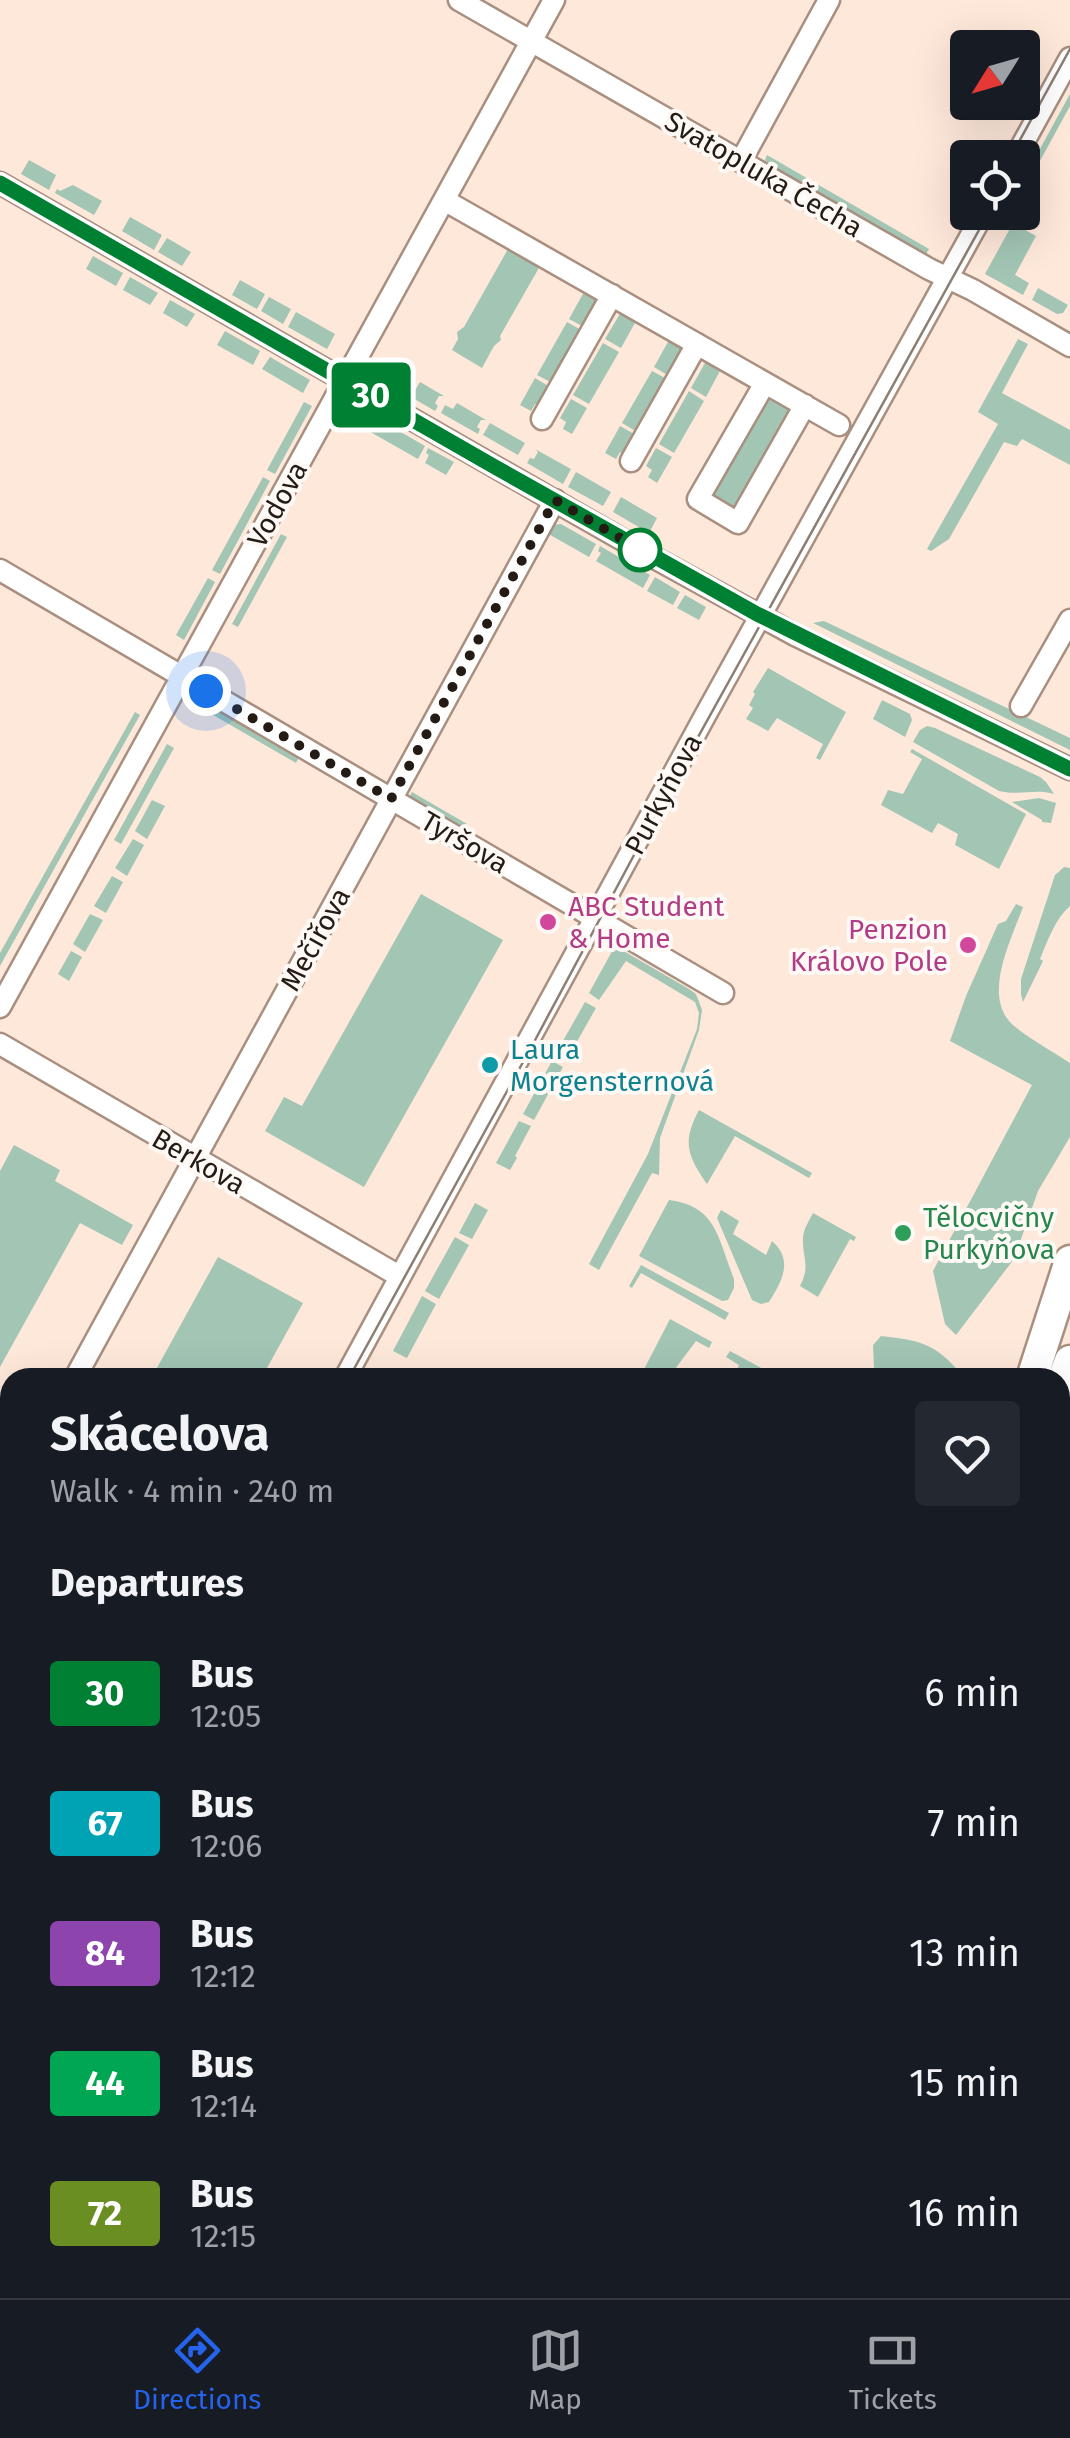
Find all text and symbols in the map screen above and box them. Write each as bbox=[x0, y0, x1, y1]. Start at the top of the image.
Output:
north arrow bbox=[950, 30, 1040, 120]
map controls bbox=[950, 30, 1040, 230]
street label: Svatopluka Čecha bbox=[659, 104, 868, 244]
button: locate bbox=[950, 140, 1040, 230]
line badge: 30 bbox=[326, 362, 416, 428]
text: 30 bbox=[352, 374, 390, 416]
street label: Vodova bbox=[241, 456, 314, 553]
unlabelled marker bbox=[619, 529, 661, 571]
your location bbox=[181, 666, 231, 716]
street label: Purkyňova bbox=[618, 728, 709, 860]
street label: Tyršova bbox=[415, 804, 514, 881]
street label: Mečířova bbox=[274, 882, 357, 997]
place label: ABC Student & Home bbox=[568, 890, 725, 955]
marker: ABC Student & Home bbox=[537, 911, 559, 933]
place label: Penzion Královo Pole bbox=[790, 913, 948, 978]
marker: Penzion Královo Pole bbox=[957, 934, 979, 956]
place label: Laura Morgensternová bbox=[510, 1033, 714, 1098]
marker: Laura Morgensternová bbox=[479, 1054, 501, 1076]
street label: Berkova bbox=[146, 1122, 251, 1201]
place label: Tělocvičny Purkyňova bbox=[923, 1201, 1055, 1266]
marker: Tělocvičny Purkyňova bbox=[892, 1222, 914, 1244]
button: heart bbox=[915, 1401, 1020, 1506]
text: Skácelova bbox=[50, 1405, 270, 1463]
text: Walk · 4 min · 240 m bbox=[50, 1472, 334, 1510]
text: Departures bbox=[50, 1560, 244, 1606]
text: Bus bbox=[190, 1651, 254, 1697]
text: 6 min bbox=[924, 1670, 1020, 1716]
text: 30 bbox=[86, 1672, 124, 1714]
text: 12:05 bbox=[190, 1697, 261, 1735]
text: Bus bbox=[190, 1781, 254, 1827]
text: 7 min bbox=[928, 1800, 1020, 1846]
text: 67 bbox=[87, 1802, 123, 1844]
text: 12:06 bbox=[190, 1827, 262, 1865]
text: Bus bbox=[190, 1911, 254, 1957]
text: 13 min bbox=[909, 1930, 1020, 1976]
text: 84 bbox=[85, 1932, 125, 1974]
text: 12:12 bbox=[190, 1957, 256, 1995]
text: Bus bbox=[190, 2041, 254, 2087]
text: 15 min bbox=[909, 2060, 1020, 2106]
text: 44 bbox=[85, 2062, 125, 2104]
text: 12:14 bbox=[190, 2087, 257, 2125]
text: Bus bbox=[190, 2171, 254, 2217]
text: 16 min bbox=[908, 2190, 1020, 2236]
text: 72 bbox=[88, 2192, 122, 2234]
text: 12:15 bbox=[190, 2217, 256, 2255]
tab: Directions bbox=[133, 2323, 261, 2416]
tab: Map bbox=[528, 2323, 583, 2416]
tab: Tickets bbox=[849, 2323, 937, 2416]

